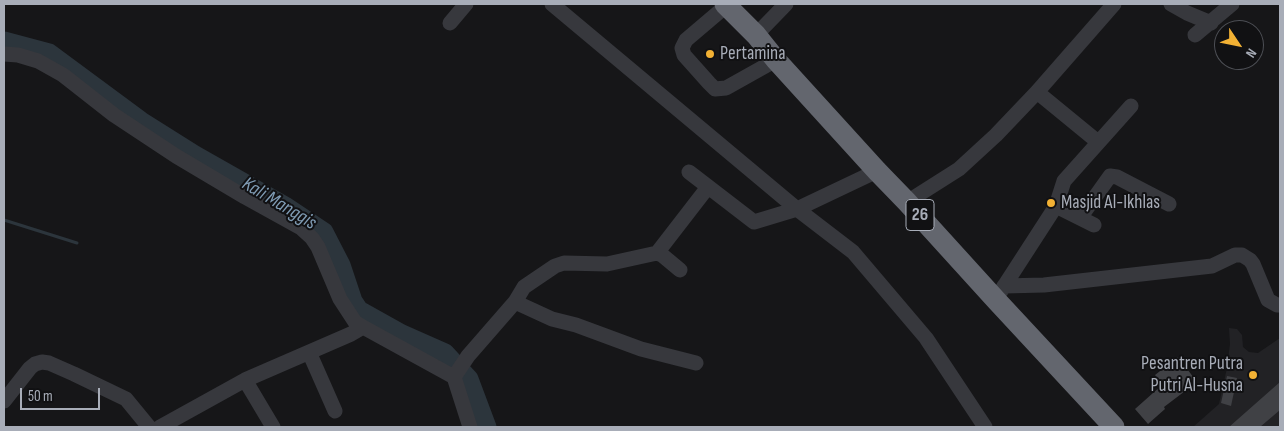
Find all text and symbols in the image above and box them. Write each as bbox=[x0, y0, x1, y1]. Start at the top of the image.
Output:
north arrow bbox=[1214, 20, 1264, 70]
place label: Pertamina bbox=[720, 43, 786, 65]
text: N bbox=[1242, 45, 1260, 61]
marker: Pertamina bbox=[704, 48, 716, 60]
water label: Kali Manggis bbox=[237, 172, 321, 236]
place label: Masjid Al-Ikhlas bbox=[1061, 192, 1160, 214]
marker: Masjid Al-Ikhlas bbox=[1045, 197, 1057, 209]
road number: 26 bbox=[906, 200, 934, 230]
place label: Pesantren Putra Putri Al-Husna bbox=[1141, 353, 1243, 397]
marker: Pesantren Putra Putri Al-Husna bbox=[1247, 369, 1259, 381]
scale bar bbox=[22, 378, 102, 410]
text: 50 m bbox=[28, 387, 53, 406]

